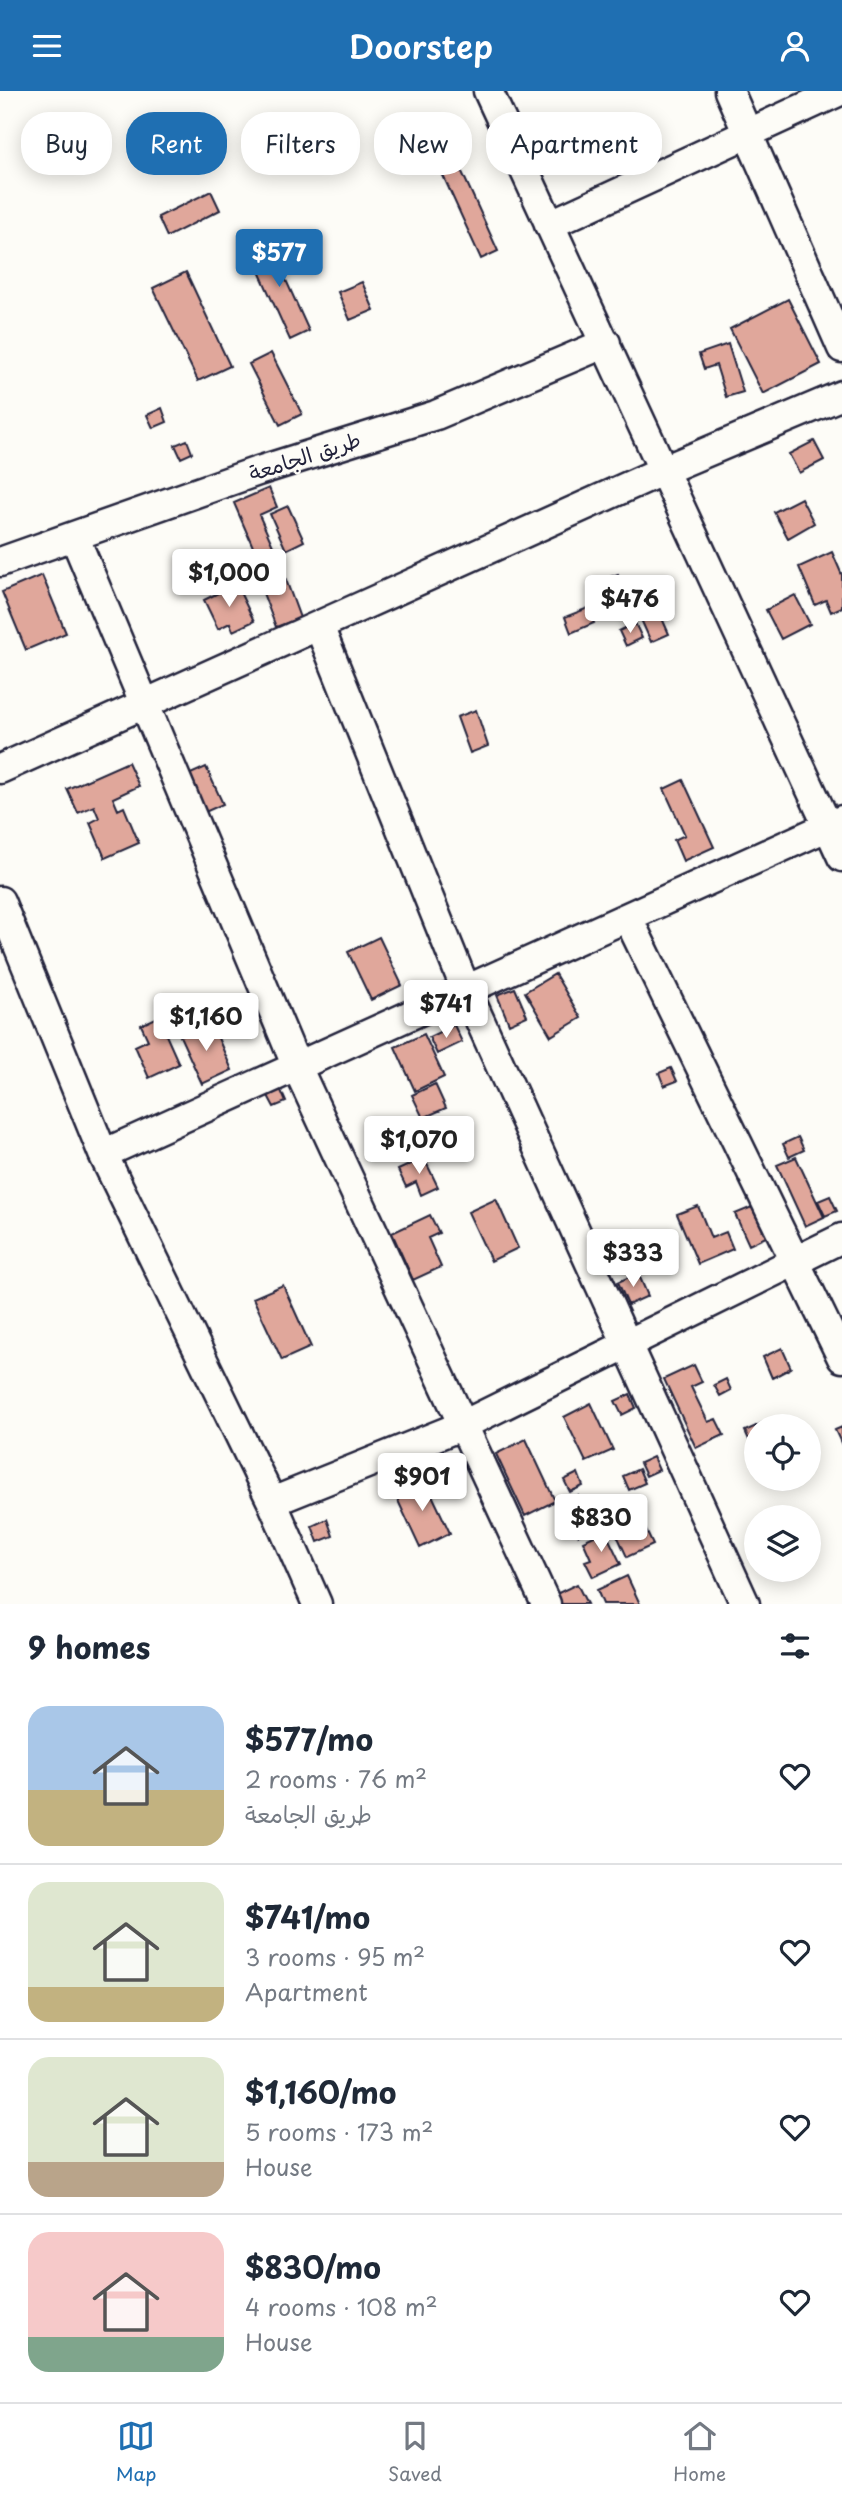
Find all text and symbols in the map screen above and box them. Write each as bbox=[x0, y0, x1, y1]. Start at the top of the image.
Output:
text: Doorstep bbox=[349, 22, 493, 70]
icon: menu bbox=[28, 27, 66, 65]
icon: person bbox=[776, 27, 814, 65]
chip: Buy bbox=[21, 112, 112, 175]
chip: Rent bbox=[126, 112, 227, 175]
chip: Filters bbox=[241, 112, 360, 175]
chip: New bbox=[374, 112, 472, 175]
chip: Apartment bbox=[486, 112, 662, 175]
pin: $577 bbox=[238, 229, 320, 289]
text: $577 bbox=[252, 234, 306, 269]
street label: طريق الجامعة bbox=[244, 422, 364, 488]
pin: $1,000 bbox=[172, 549, 286, 609]
text: $1,000 bbox=[188, 554, 270, 589]
pin: $476 bbox=[589, 575, 671, 635]
text: $476 bbox=[601, 580, 659, 615]
pin: $741 bbox=[405, 981, 487, 1040]
text: $741 bbox=[420, 985, 472, 1020]
pin: $1,160 bbox=[149, 993, 263, 1053]
text: $1,160 bbox=[170, 998, 242, 1033]
pin: $1,070 bbox=[362, 1117, 476, 1176]
text: $1,070 bbox=[380, 1121, 458, 1156]
pin: $333 bbox=[592, 1229, 674, 1289]
text: $333 bbox=[603, 1234, 663, 1269]
map controls bbox=[744, 1414, 821, 1582]
button: locate bbox=[744, 1414, 821, 1491]
pin: $901 bbox=[381, 1453, 463, 1513]
text: $901 bbox=[394, 1458, 450, 1493]
pin: $830 bbox=[560, 1495, 642, 1554]
text: $830 bbox=[571, 1499, 631, 1534]
button: layers bbox=[744, 1505, 821, 1582]
text: 9 homes bbox=[28, 1624, 150, 1669]
icon: filters bbox=[776, 1627, 814, 1665]
text: $577/mo bbox=[245, 1716, 373, 1761]
icon: home bbox=[84, 1734, 168, 1818]
icon: heart bbox=[776, 1757, 814, 1795]
text: 2 rooms · 76 m² bbox=[245, 1761, 427, 1796]
text: طريق الجامعة bbox=[245, 1796, 372, 1831]
text: $741/mo bbox=[245, 1894, 370, 1939]
icon: home bbox=[84, 1910, 168, 1994]
icon: heart bbox=[776, 1933, 814, 1971]
text: 3 rooms · 95 m² bbox=[245, 1939, 425, 1974]
text: Apartment bbox=[245, 1974, 368, 2009]
text: $1,160/mo bbox=[245, 2069, 396, 2114]
icon: home bbox=[84, 2085, 168, 2169]
icon: heart bbox=[776, 2108, 814, 2146]
text: 5 rooms · 173 m² bbox=[245, 2114, 433, 2149]
text: House bbox=[245, 2149, 312, 2184]
text: $830/mo bbox=[245, 2244, 381, 2289]
icon: home bbox=[84, 2260, 168, 2344]
icon: heart bbox=[776, 2283, 814, 2321]
text: 4 rooms · 108 m² bbox=[245, 2289, 438, 2324]
text: House bbox=[245, 2324, 312, 2359]
tab: Map bbox=[116, 2417, 156, 2487]
tab: Saved bbox=[388, 2417, 442, 2487]
tab: Home bbox=[673, 2417, 726, 2487]

